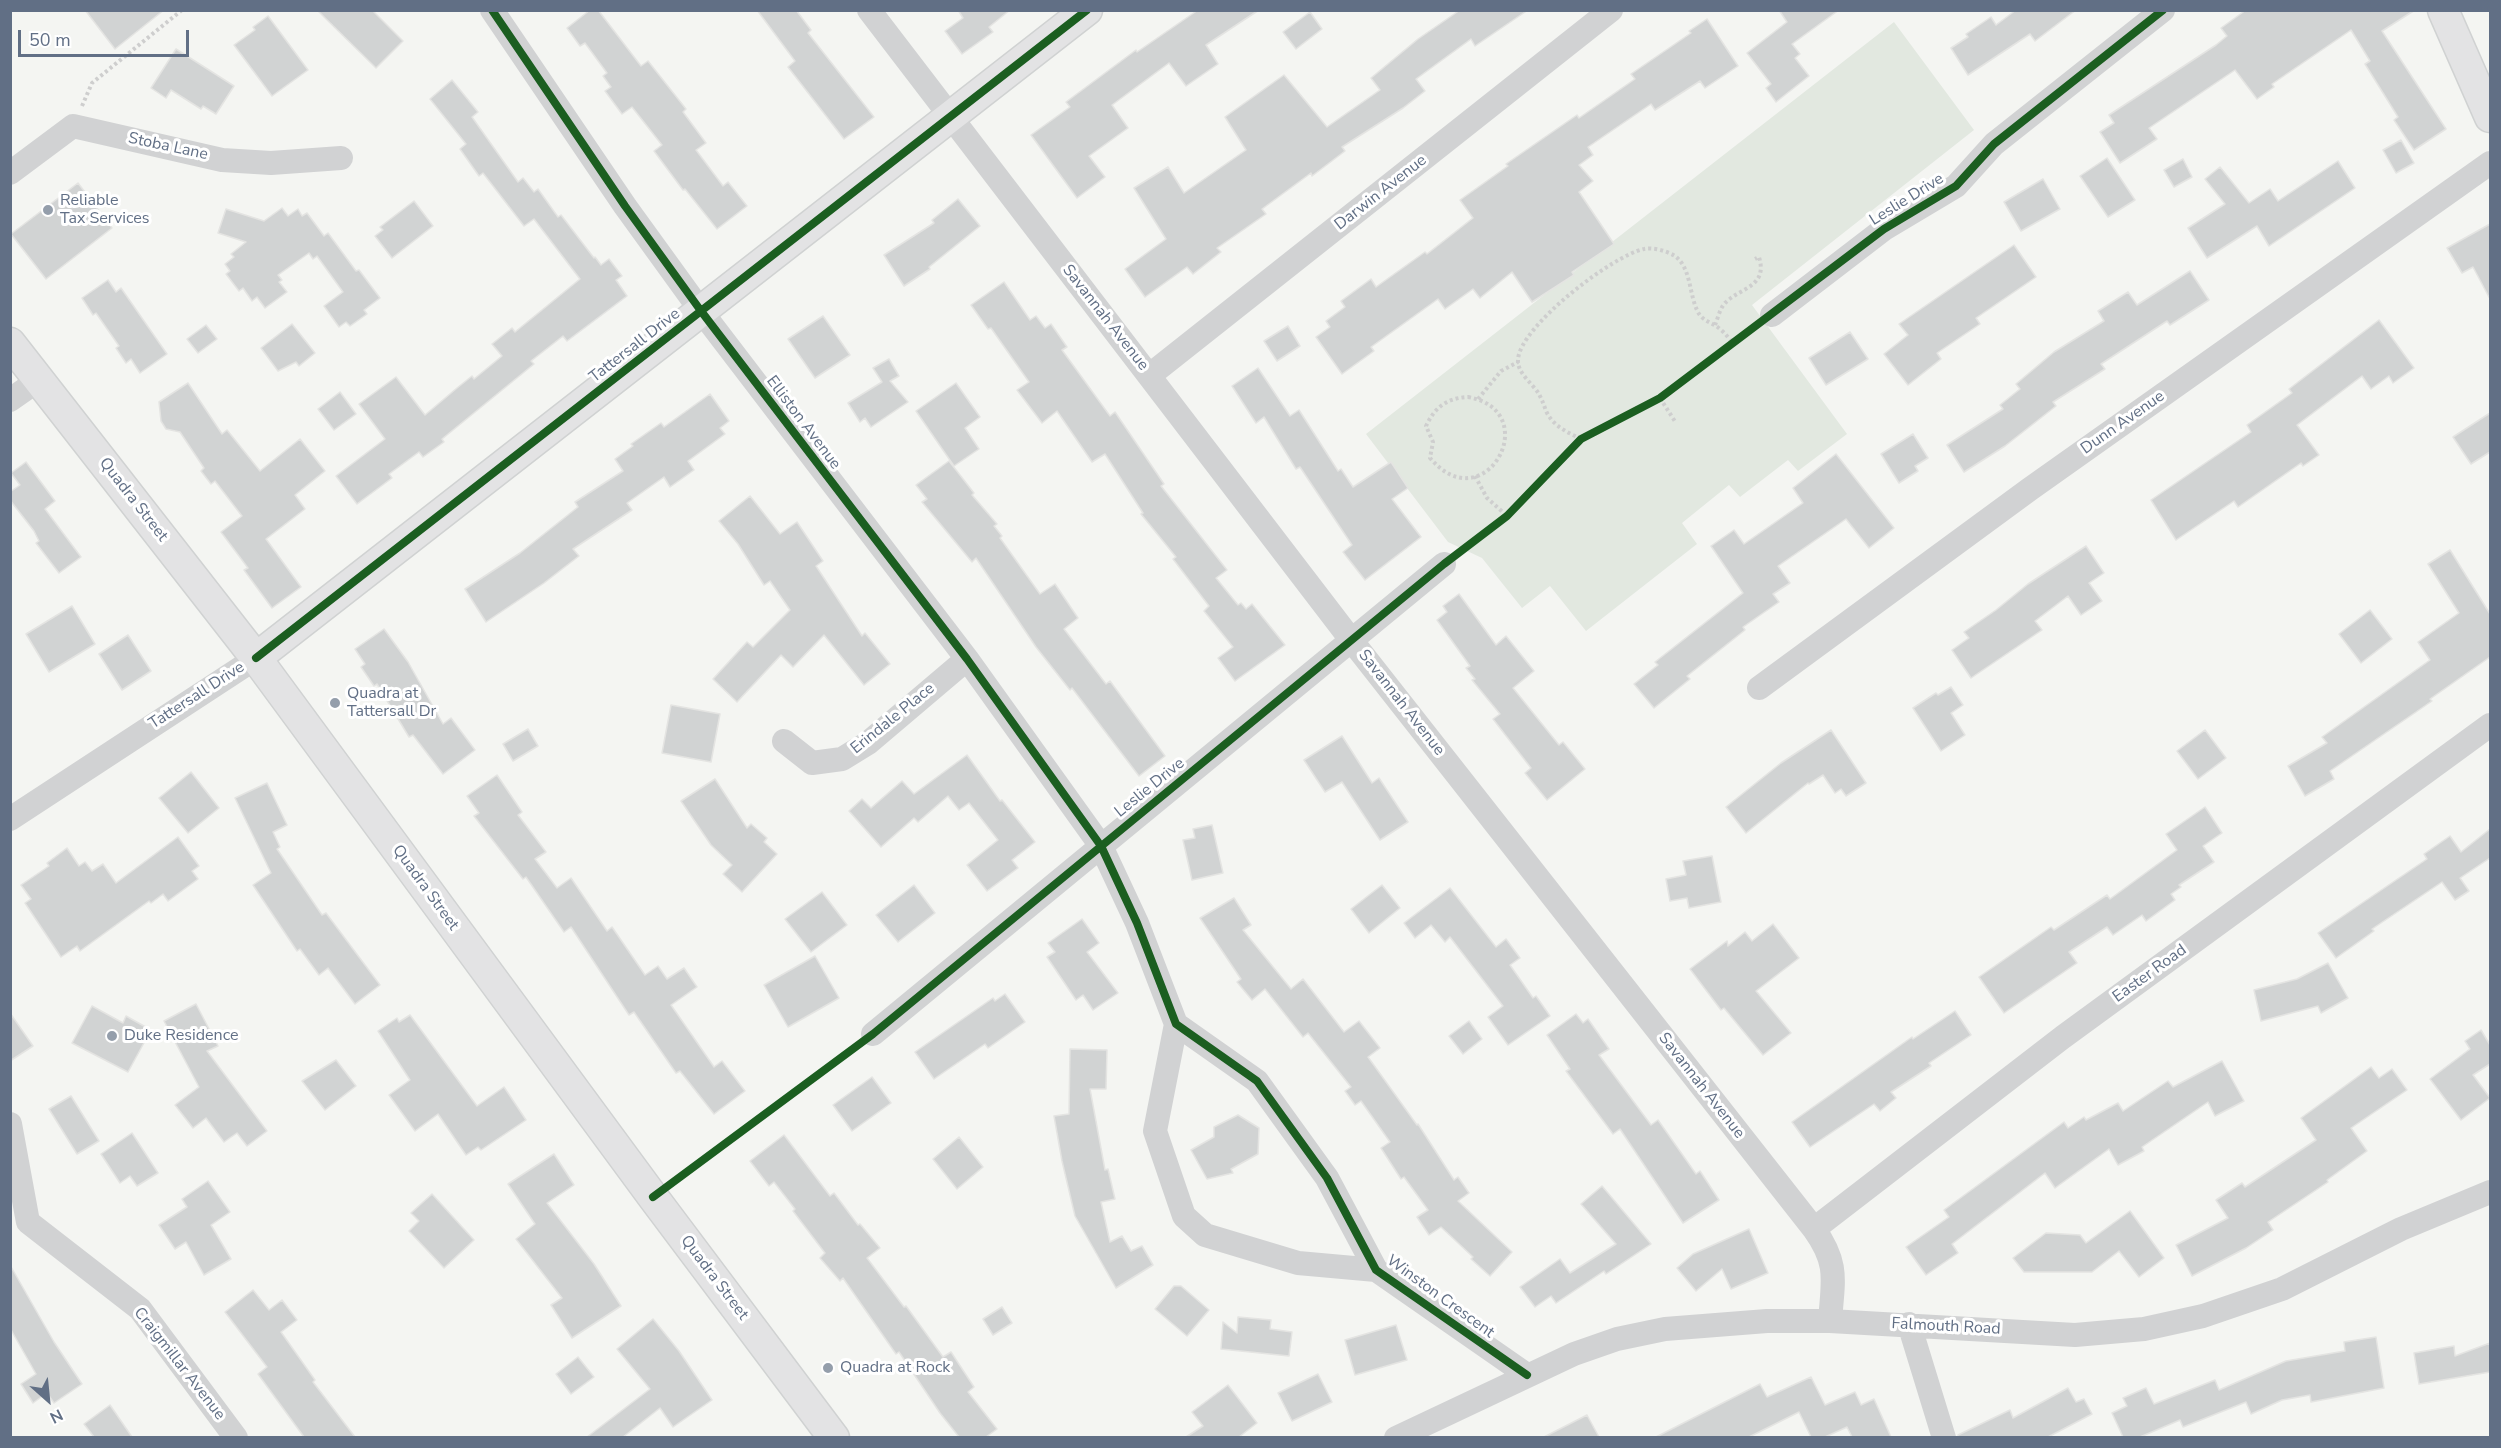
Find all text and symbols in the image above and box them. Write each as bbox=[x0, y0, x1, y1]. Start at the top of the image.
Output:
scale bar bbox=[21, 18, 192, 56]
text: 50 m bbox=[29, 28, 71, 52]
street label: Stoba Lane bbox=[126, 129, 210, 165]
street label: Darwin Avenue bbox=[1331, 151, 1431, 235]
street label: Leslie Drive bbox=[1866, 170, 1948, 230]
place label: Reliable Tax Services bbox=[60, 191, 149, 229]
marker: Reliable Tax Services bbox=[41, 203, 55, 217]
street label: Savannah Avenue bbox=[1058, 261, 1152, 375]
street label: Tattersall Drive bbox=[586, 305, 684, 387]
street label: Elliston Avenue bbox=[762, 372, 844, 474]
street label: Dunn Avenue bbox=[2078, 387, 2168, 459]
street label: Quadra Street bbox=[94, 454, 172, 546]
street label: Savannah Avenue bbox=[1354, 646, 1448, 760]
street label: Tattersall Drive bbox=[146, 658, 248, 734]
street label: Erindale Place bbox=[847, 679, 939, 759]
place label: Quadra at Tattersall Dr bbox=[347, 684, 436, 722]
marker: Quadra at Tattersall Dr bbox=[328, 696, 342, 710]
street label: Leslie Drive bbox=[1111, 754, 1189, 822]
street label: Quadra Street bbox=[388, 842, 462, 934]
street label: Easter Road bbox=[2109, 941, 2191, 1007]
place label: Duke Residence bbox=[124, 1026, 238, 1046]
marker: Duke Residence bbox=[105, 1029, 119, 1043]
street label: Savannah Avenue bbox=[1654, 1029, 1748, 1143]
street label: Quadra Street bbox=[676, 1232, 752, 1324]
street label: Winston Crescent bbox=[1382, 1251, 1498, 1343]
street label: Craigmillar Avenue bbox=[129, 1304, 229, 1424]
street label: Falmouth Road bbox=[1891, 1315, 2001, 1339]
place label: Quadra at Rock bbox=[840, 1358, 950, 1378]
marker: Quadra at Rock bbox=[821, 1361, 835, 1375]
north arrow bbox=[18, 1370, 78, 1430]
text: N bbox=[46, 1404, 66, 1429]

